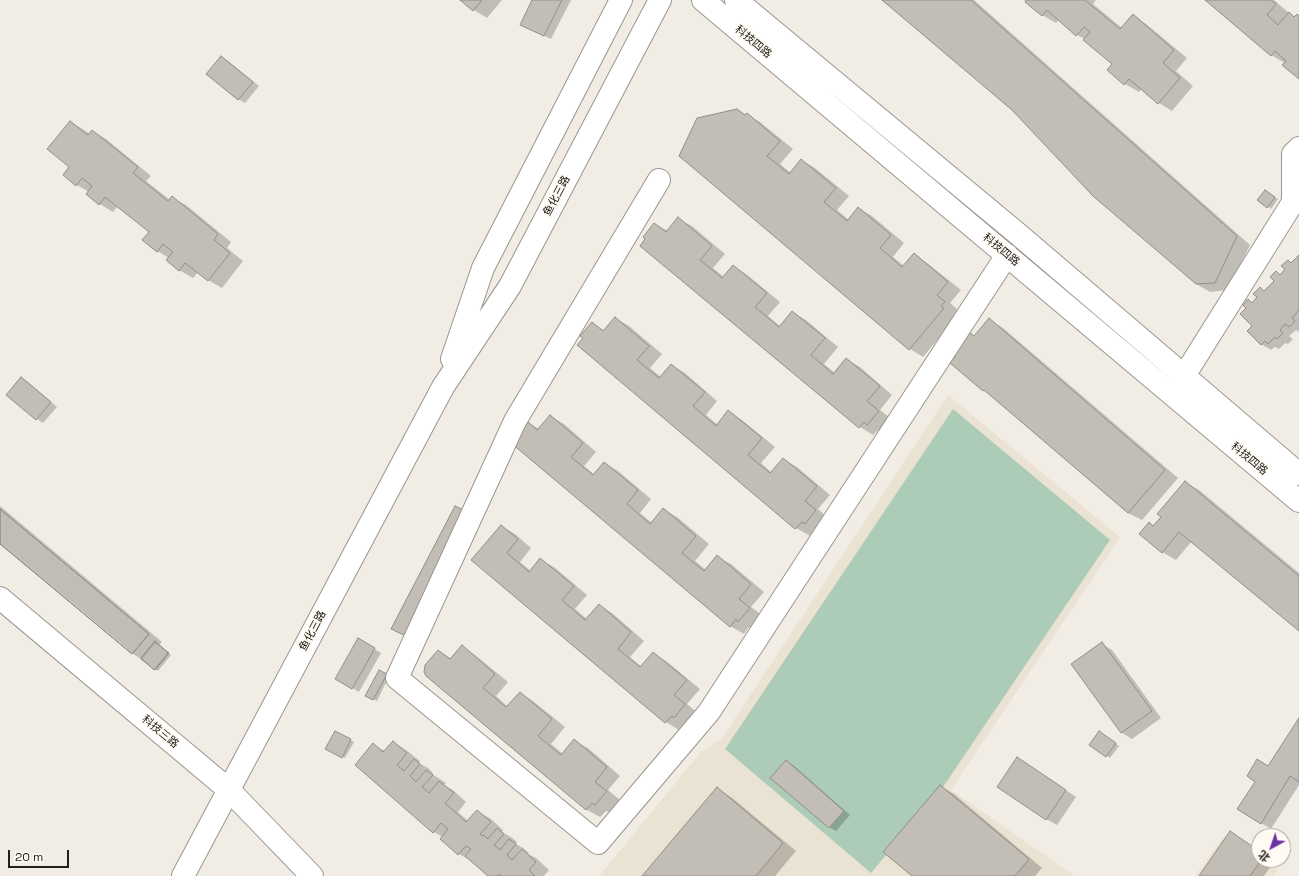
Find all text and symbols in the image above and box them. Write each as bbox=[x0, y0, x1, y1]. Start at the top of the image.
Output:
street label: 科技四路 bbox=[732, 23, 774, 61]
street label: 鱼化三路 bbox=[541, 173, 573, 219]
street label: 科技四路 bbox=[980, 231, 1022, 269]
street label: 科技四路 bbox=[1228, 440, 1270, 478]
street label: 鱼化三路 bbox=[297, 608, 329, 654]
street label: 科技三路 bbox=[139, 713, 181, 751]
north arrow bbox=[1251, 828, 1291, 868]
scale bar bbox=[10, 842, 71, 868]
text: 北 bbox=[1255, 848, 1273, 865]
text: 20 m bbox=[15, 849, 43, 865]

